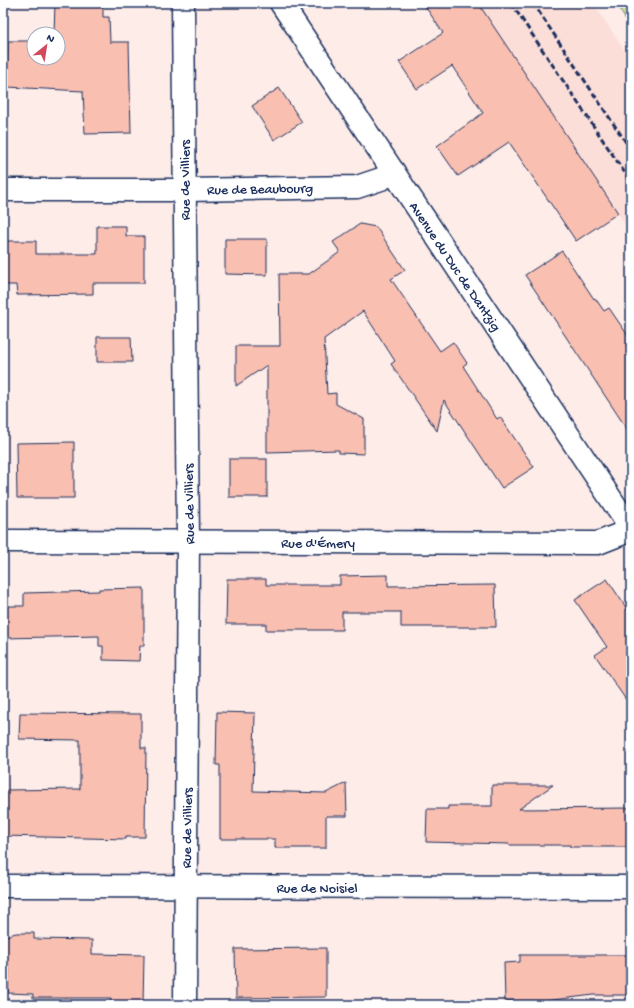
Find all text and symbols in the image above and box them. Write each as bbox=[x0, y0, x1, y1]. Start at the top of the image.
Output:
north arrow bbox=[26, 26, 66, 66]
text: N bbox=[44, 32, 56, 46]
street label: Rue de Villiers bbox=[178, 139, 195, 220]
street label: Rue de Beaubourg bbox=[207, 181, 313, 200]
street label: Avenue du Duc de Dantzig bbox=[404, 199, 504, 335]
street label: Rue de Villiers bbox=[181, 463, 200, 544]
street label: Rue d'Émery bbox=[281, 536, 355, 553]
street label: Rue de Villiers bbox=[179, 787, 198, 868]
street label: Rue de Noisiel bbox=[276, 881, 358, 898]

